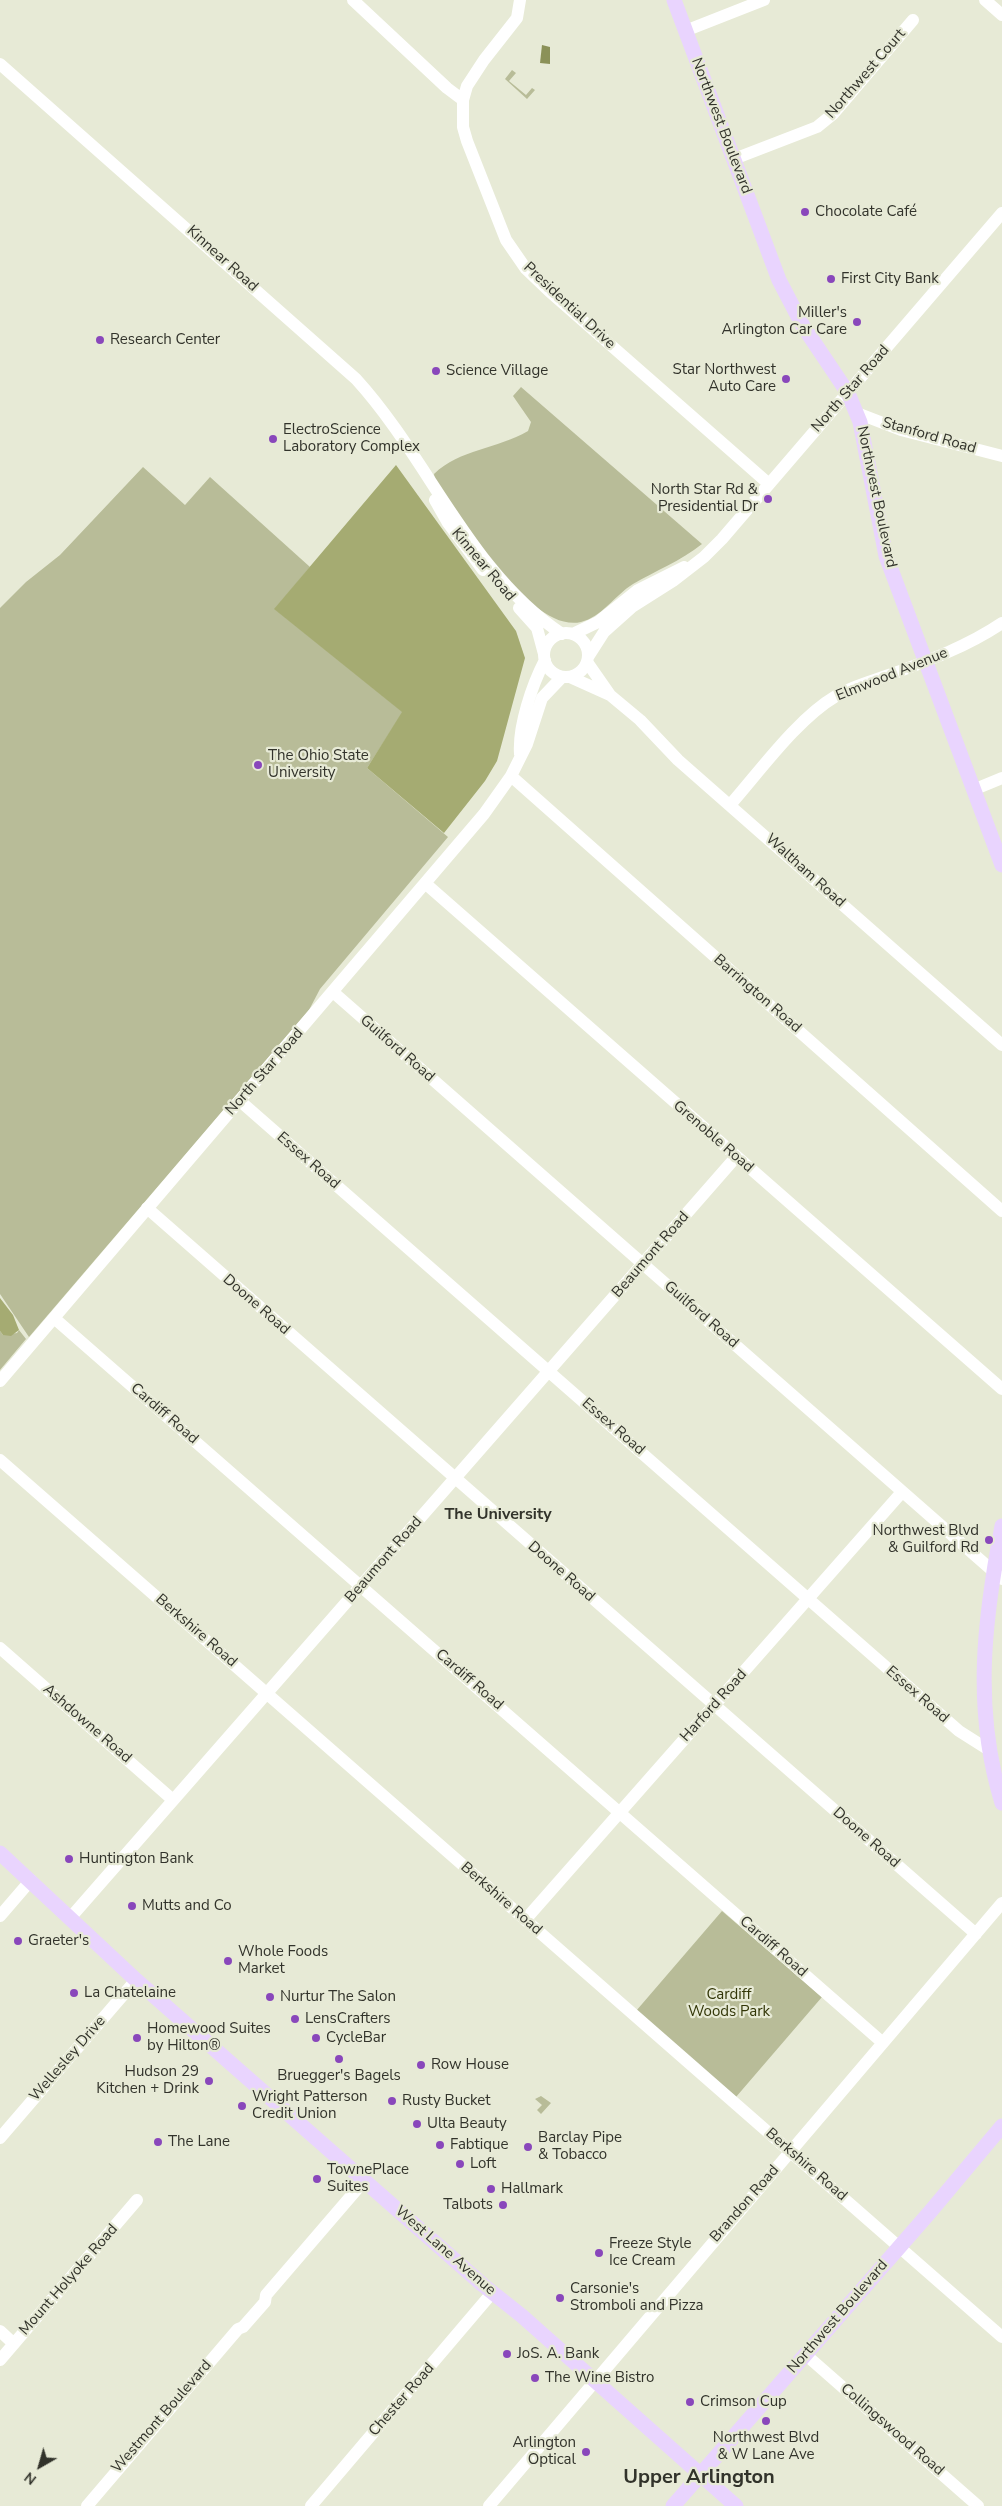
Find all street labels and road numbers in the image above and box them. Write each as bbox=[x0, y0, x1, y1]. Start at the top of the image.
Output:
street label: Northwest Court bbox=[822, 25, 910, 123]
street label: Northwest Boulevard bbox=[687, 55, 755, 197]
street label: Kinnear Road bbox=[183, 222, 261, 296]
street label: Presidential Drive bbox=[519, 259, 619, 353]
street label: North Star Road bbox=[808, 342, 894, 436]
street label: Stanford Road bbox=[880, 414, 978, 458]
street label: Northwest Boulevard bbox=[852, 425, 900, 569]
street label: Kinnear Road bbox=[447, 525, 519, 605]
street label: Elmwood Avenue bbox=[834, 644, 950, 706]
street label: Waltham Road bbox=[761, 830, 849, 912]
street label: Barrington Road bbox=[709, 951, 805, 1037]
street label: Guilford Road bbox=[356, 1012, 438, 1086]
street label: North Star Road bbox=[222, 1025, 308, 1119]
street label: Grenoble Road bbox=[669, 1097, 757, 1177]
street label: Essex Road bbox=[273, 1129, 343, 1193]
street label: Beaumont Road bbox=[609, 1208, 693, 1302]
street label: Doone Road bbox=[219, 1271, 293, 1339]
street label: Guilford Road bbox=[660, 1278, 742, 1352]
street label: Cardiff Road bbox=[126, 1380, 202, 1448]
street label: Essex Road bbox=[578, 1395, 648, 1459]
street label: Beaumont Road bbox=[342, 1513, 426, 1607]
street label: Doone Road bbox=[524, 1538, 598, 1606]
street label: Berkshire Road bbox=[152, 1591, 240, 1671]
street label: Cardiff Road bbox=[431, 1646, 507, 1714]
street label: Essex Road bbox=[882, 1663, 952, 1727]
street label: Harford Road bbox=[677, 1666, 751, 1746]
street label: Ashdowne Road bbox=[39, 1681, 135, 1767]
street label: Doone Road bbox=[829, 1804, 903, 1872]
street label: Berkshire Road bbox=[457, 1859, 545, 1939]
street label: Cardiff Road bbox=[735, 1913, 811, 1981]
street label: Wellesley Drive bbox=[26, 2013, 110, 2105]
street label: Berkshire Road bbox=[762, 2125, 850, 2205]
street label: Brandon Road bbox=[707, 2162, 783, 2246]
street label: West Lane Avenue bbox=[391, 2202, 499, 2300]
street label: Mount Holyoke Road bbox=[16, 2221, 122, 2339]
street label: Northwest Boulevard bbox=[784, 2257, 892, 2377]
street label: Westmont Boulevard bbox=[108, 2357, 216, 2477]
street label: Chester Road bbox=[365, 2360, 439, 2440]
street label: Collingswood Road bbox=[837, 2380, 947, 2480]

